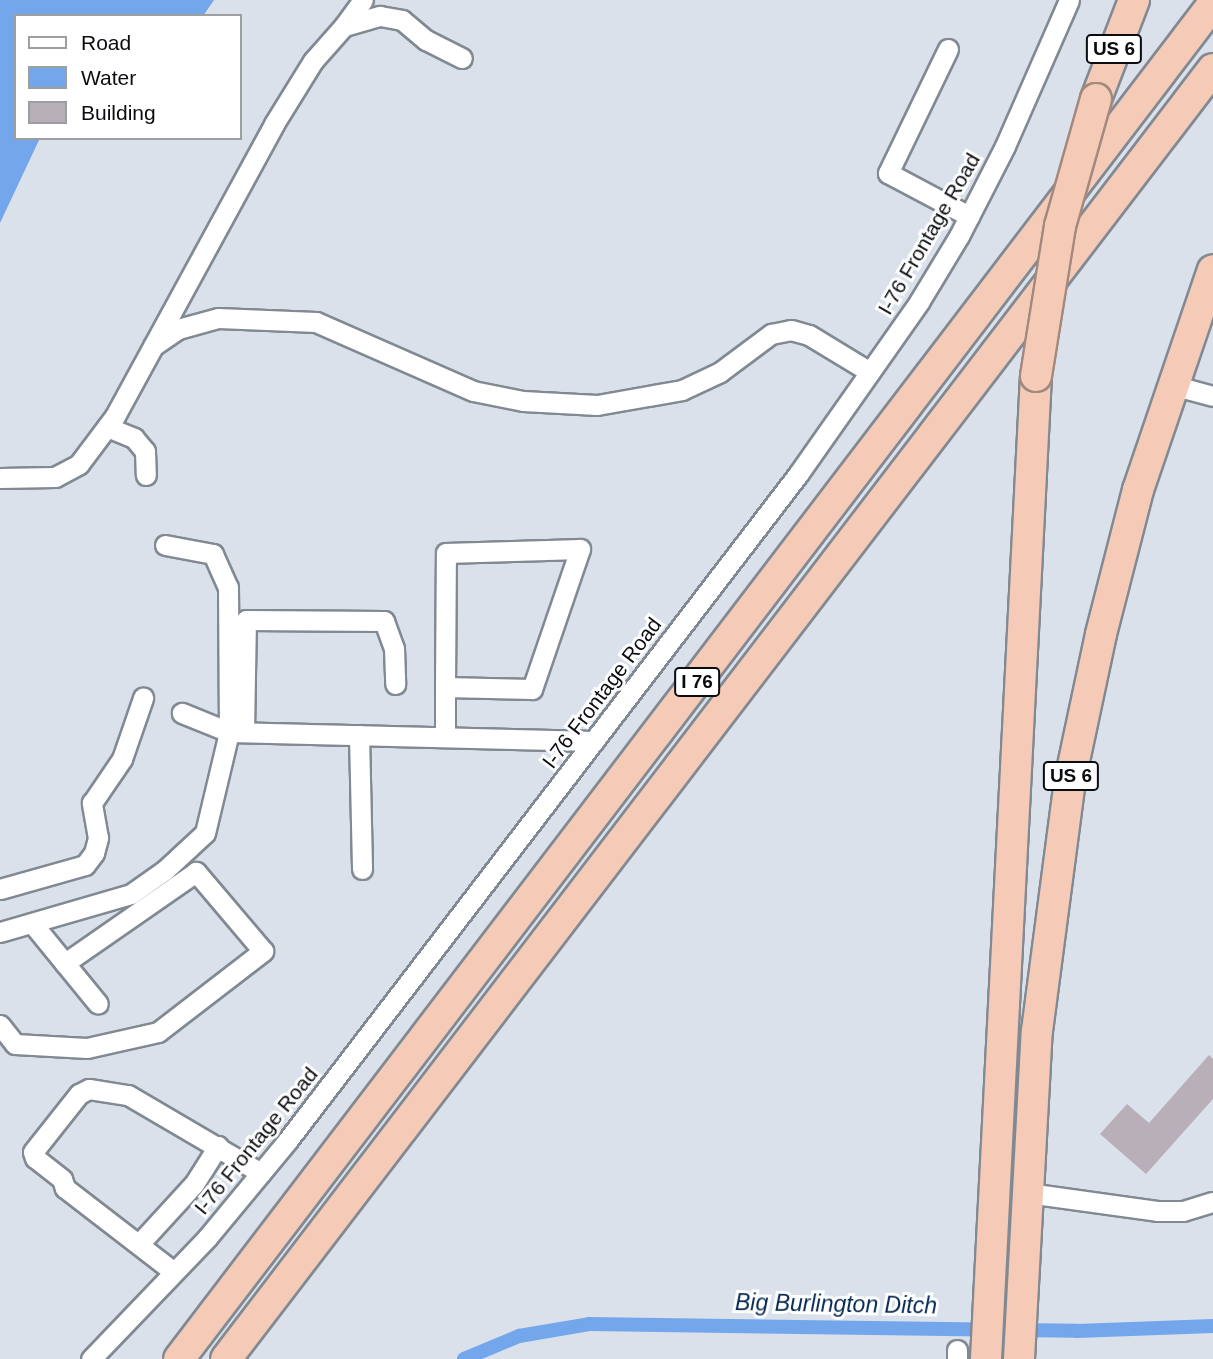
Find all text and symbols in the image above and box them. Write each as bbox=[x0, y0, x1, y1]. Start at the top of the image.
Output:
legend bbox=[14, 14, 242, 140]
text: Road bbox=[81, 31, 131, 54]
road number: US 6 bbox=[1084, 34, 1144, 64]
text: Water bbox=[81, 66, 136, 89]
text: Building bbox=[81, 101, 156, 124]
street label: I-76 Frontage Road bbox=[873, 149, 985, 319]
street label: I-76 Frontage Road bbox=[537, 613, 667, 773]
road number: I 76 bbox=[672, 666, 722, 698]
road number: US 6 bbox=[1041, 761, 1101, 792]
street label: I-76 Frontage Road bbox=[189, 1062, 323, 1220]
water label: Big Burlington Ditch bbox=[735, 1288, 937, 1320]

